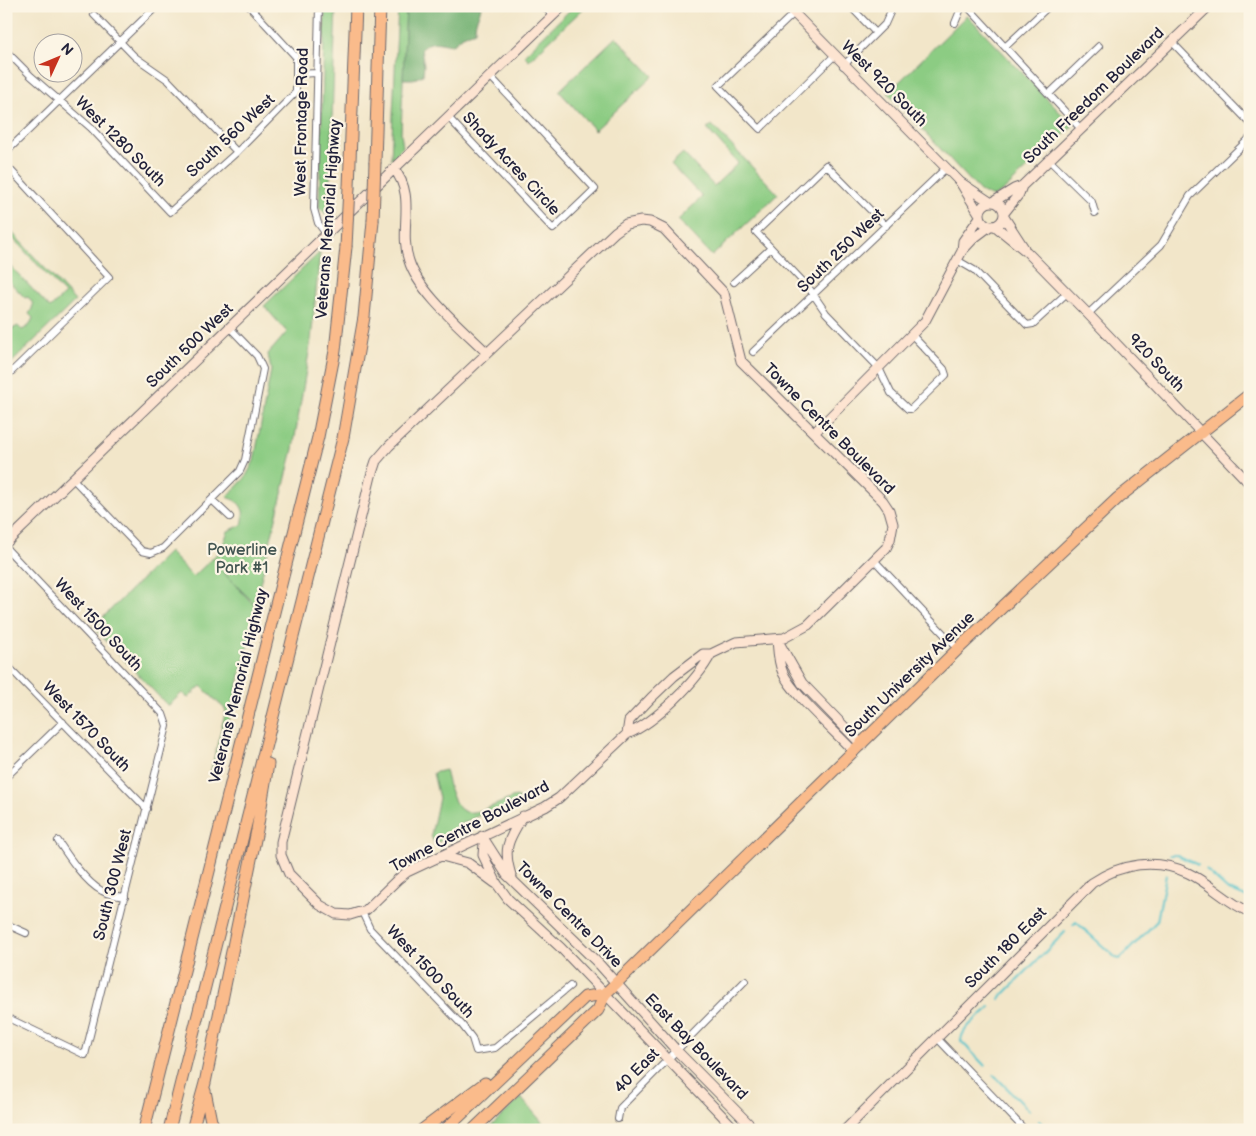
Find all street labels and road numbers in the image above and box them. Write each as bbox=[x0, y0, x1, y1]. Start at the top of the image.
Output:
street label: South Freedom Boulevard bbox=[1020, 24, 1168, 168]
street label: West 920 South bbox=[837, 37, 931, 131]
street label: West Frontage Road bbox=[291, 48, 313, 196]
street label: South 560 West bbox=[183, 90, 279, 182]
street label: West 1280 South bbox=[71, 93, 169, 191]
street label: Shady Acres Circle bbox=[458, 108, 564, 220]
street label: Veterans Memorial Highway bbox=[313, 118, 346, 320]
street label: South 250 West bbox=[794, 205, 888, 297]
street label: South 500 West bbox=[143, 300, 237, 392]
street label: 920 South bbox=[1124, 330, 1188, 396]
street label: Towne Centre Boulevard bbox=[760, 360, 898, 498]
street label: West 1500 South bbox=[50, 575, 146, 675]
street label: Veterans Memorial Highway bbox=[206, 586, 273, 785]
street label: South University Avenue bbox=[841, 608, 979, 742]
street label: West 1570 South bbox=[38, 678, 134, 776]
street label: Towne Centre Boulevard bbox=[387, 777, 553, 877]
street label: South 300 West bbox=[90, 827, 136, 943]
street label: Towne Centre Drive bbox=[512, 858, 626, 972]
street label: South 180 East bbox=[961, 903, 1051, 993]
street label: West 1500 South bbox=[382, 922, 478, 1022]
street label: East Bay Boulevard bbox=[640, 990, 752, 1104]
street label: 40 East bbox=[611, 1044, 664, 1097]

